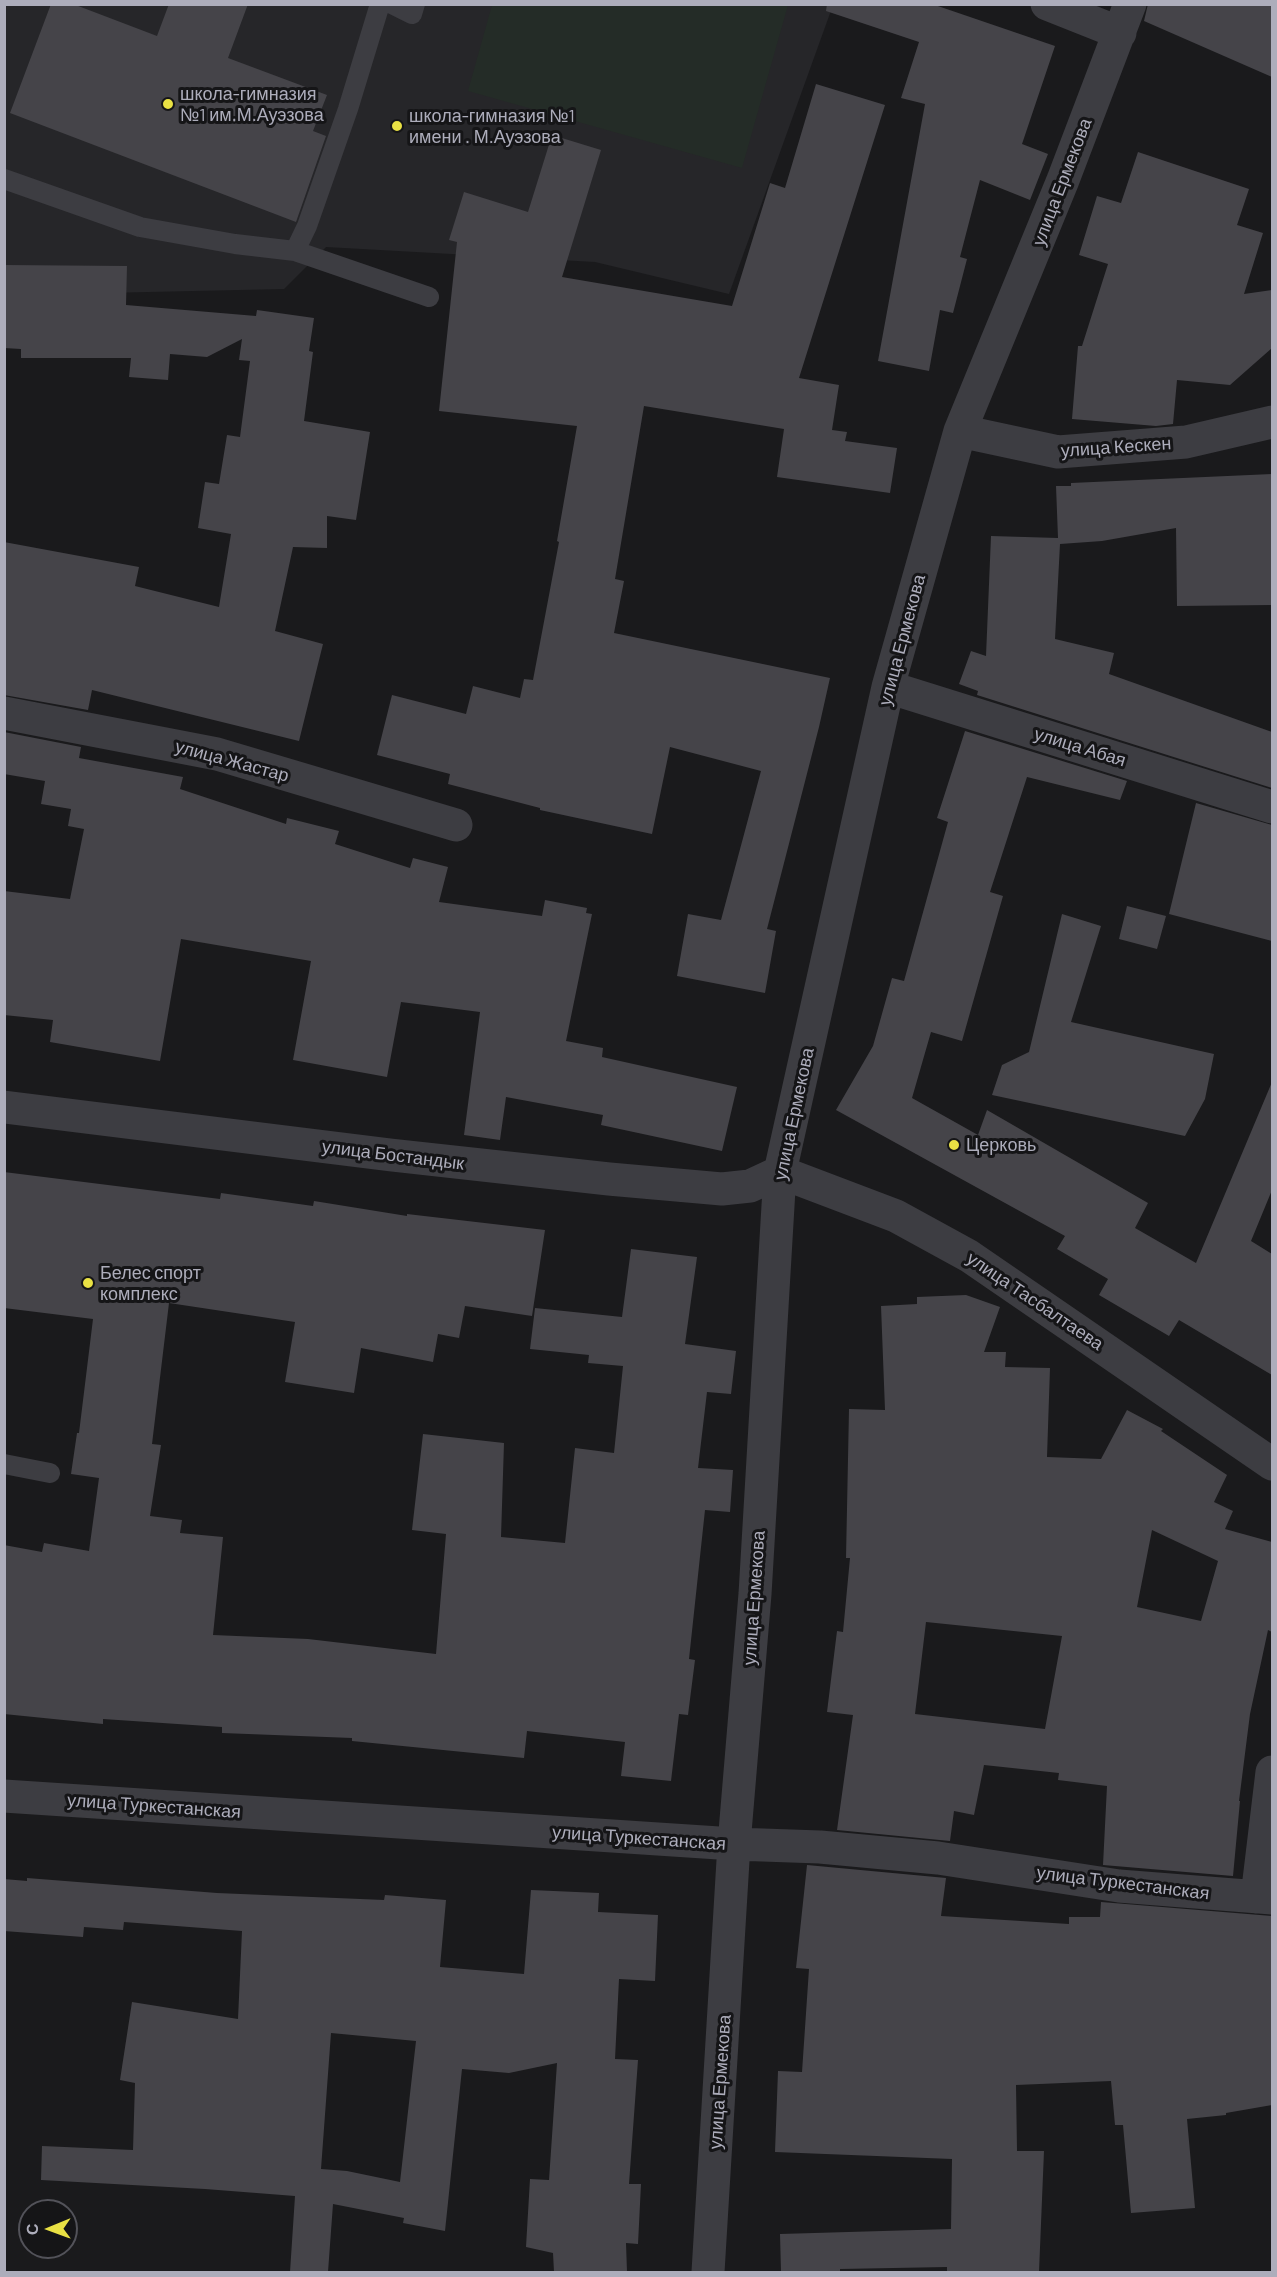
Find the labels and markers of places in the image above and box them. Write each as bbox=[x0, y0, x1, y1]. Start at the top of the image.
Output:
place label: школа-гимназия №1 им.М.Ауэзова bbox=[180, 83, 324, 125]
marker: школа-гимназия №1 им.М.Ауэзова bbox=[161, 97, 175, 111]
place label: школа-гимназия №1 имени . М.Ауэзова bbox=[409, 105, 575, 148]
marker: школа-гимназия №1 имени . М.Ауэзова bbox=[390, 119, 404, 133]
place label: Церковь bbox=[966, 1134, 1036, 1156]
marker: Церковь bbox=[947, 1138, 961, 1152]
place label: Белес спорт комплекс bbox=[100, 1262, 201, 1304]
marker: Белес спорт комплекс bbox=[81, 1276, 95, 1290]

